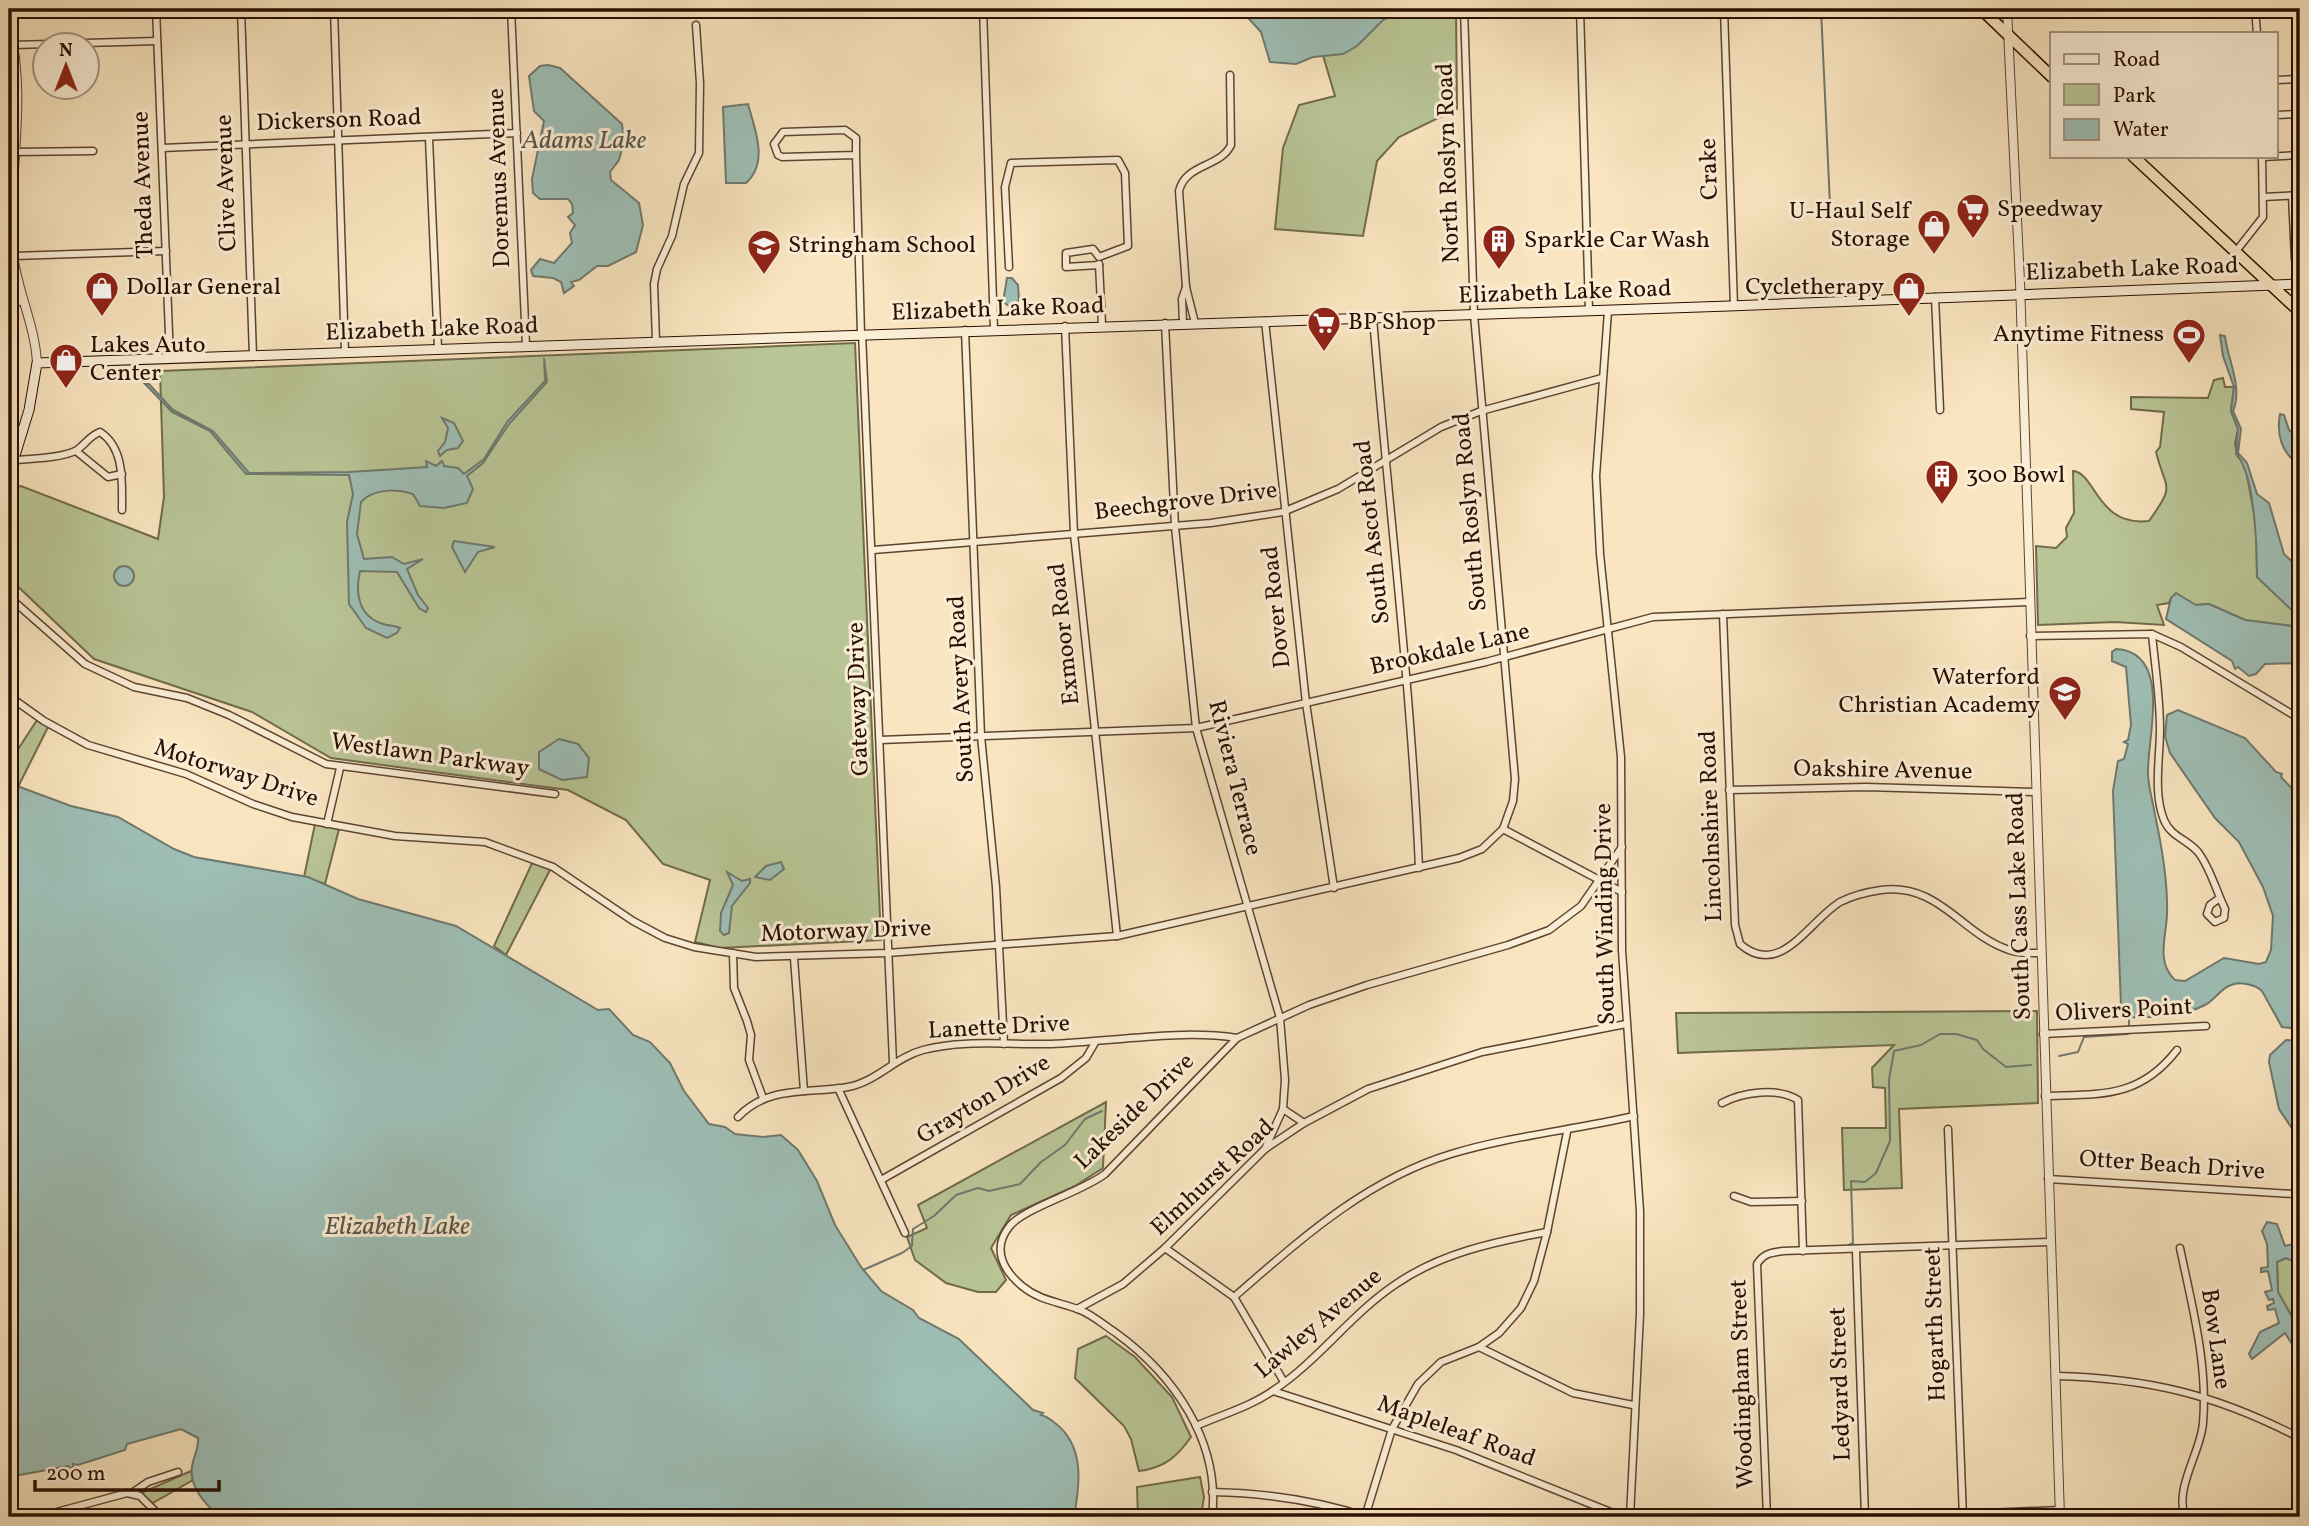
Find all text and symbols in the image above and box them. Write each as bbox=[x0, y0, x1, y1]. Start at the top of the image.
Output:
north arrow bbox=[32, 32, 102, 102]
legend bbox=[2050, 32, 2278, 158]
text: N bbox=[59, 38, 73, 64]
text: Road bbox=[2113, 46, 2160, 75]
street label: North Roslyn Road bbox=[1429, 62, 1469, 264]
text: Park bbox=[2113, 82, 2156, 111]
street label: Doremus Avenue bbox=[480, 87, 520, 269]
street label: Dickerson Road bbox=[256, 101, 422, 141]
street label: Theda Avenue bbox=[124, 110, 164, 260]
street label: Clive Avenue bbox=[208, 114, 246, 252]
text: Water bbox=[2113, 116, 2169, 145]
water label: Adams Lake bbox=[521, 123, 647, 159]
street label: Crake bbox=[1692, 138, 1728, 200]
supermarket icon: Speedway bbox=[1954, 191, 1992, 240]
place label: Speedway bbox=[1997, 193, 2103, 227]
place label: U-Haul Self Storage bbox=[1789, 195, 1913, 257]
shop icon: U-Haul Self Storage bbox=[1915, 207, 1953, 256]
building icon: Sparkle Car Wash bbox=[1480, 222, 1518, 271]
place label: Sparkle Car Wash bbox=[1524, 224, 1710, 258]
school or university icon: Stringham School bbox=[745, 227, 783, 276]
place label: Stringham School bbox=[788, 229, 976, 263]
street label: Elizabeth Lake Road bbox=[2025, 249, 2239, 291]
shop icon: Dollar General bbox=[83, 269, 121, 318]
shop icon: Cycletherapy bbox=[1890, 269, 1928, 318]
place label: Dollar General bbox=[126, 271, 281, 305]
place label: Cycletherapy bbox=[1745, 271, 1884, 305]
street label: Elizabeth Lake Road bbox=[1458, 272, 1672, 314]
street label: Elizabeth Lake Road bbox=[891, 289, 1105, 331]
supermarket icon: BP Shop bbox=[1305, 304, 1343, 353]
place label: BP Shop bbox=[1348, 306, 1436, 340]
street label: Elizabeth Lake Road bbox=[325, 309, 539, 351]
sports icon: Anytime Fitness bbox=[2170, 316, 2208, 365]
place label: Anytime Fitness bbox=[1993, 318, 2164, 352]
place label: Lakes Auto Center bbox=[90, 329, 205, 391]
shop icon: Lakes Auto Center bbox=[47, 341, 85, 390]
street label: South Roslyn Road bbox=[1445, 411, 1497, 613]
street label: South Ascot Road bbox=[1346, 438, 1400, 626]
building icon: 300 Bowl bbox=[1923, 457, 1961, 506]
place label: 300 Bowl bbox=[1966, 459, 2065, 493]
street label: Beechgrove Drive bbox=[1093, 474, 1279, 530]
street label: Dover Road bbox=[1254, 544, 1300, 670]
street label: Exmoor Road bbox=[1041, 561, 1089, 707]
street label: South Avery Road bbox=[940, 594, 984, 784]
street label: Brookdale Lane bbox=[1367, 615, 1533, 685]
street label: Gateway Drive bbox=[839, 621, 879, 777]
place label: Waterford Christian Academy bbox=[1838, 661, 2040, 723]
school or university icon: Waterford Christian Academy bbox=[2046, 673, 2084, 722]
street label: Riviera Terrace bbox=[1198, 697, 1270, 859]
street label: Westlawn Parkway bbox=[329, 725, 531, 787]
street label: Lincolnshire Road bbox=[1692, 729, 1732, 923]
street label: Motorway Drive bbox=[149, 731, 323, 817]
street label: Oakshire Avenue bbox=[1793, 752, 1973, 790]
street label: South Cass Lake Road bbox=[1999, 791, 2041, 1021]
street label: South Winding Drive bbox=[1587, 803, 1625, 1025]
street label: Motorway Drive bbox=[760, 912, 932, 952]
street label: Olivers Point bbox=[2055, 990, 2193, 1032]
street label: Lanette Drive bbox=[927, 1007, 1071, 1049]
street label: Lakeside Drive bbox=[1067, 1046, 1203, 1178]
street label: Grayton Drive bbox=[911, 1047, 1057, 1153]
street label: Elmhurst Road bbox=[1143, 1112, 1283, 1244]
street label: Otter Beach Drive bbox=[2078, 1143, 2266, 1189]
water label: Elizabeth Lake bbox=[324, 1209, 470, 1245]
street label: Hogarth Street bbox=[1916, 1246, 1956, 1402]
street label: Lawley Avenue bbox=[1248, 1260, 1390, 1388]
street label: Woodingham Street bbox=[1722, 1278, 1764, 1490]
street label: Bow Lane bbox=[2191, 1287, 2239, 1391]
street label: Ledyard Street bbox=[1821, 1306, 1861, 1462]
street label: Mapleleaf Road bbox=[1372, 1388, 1540, 1476]
scale bar bbox=[35, 1449, 219, 1493]
text: 200 m bbox=[46, 1460, 106, 1489]

